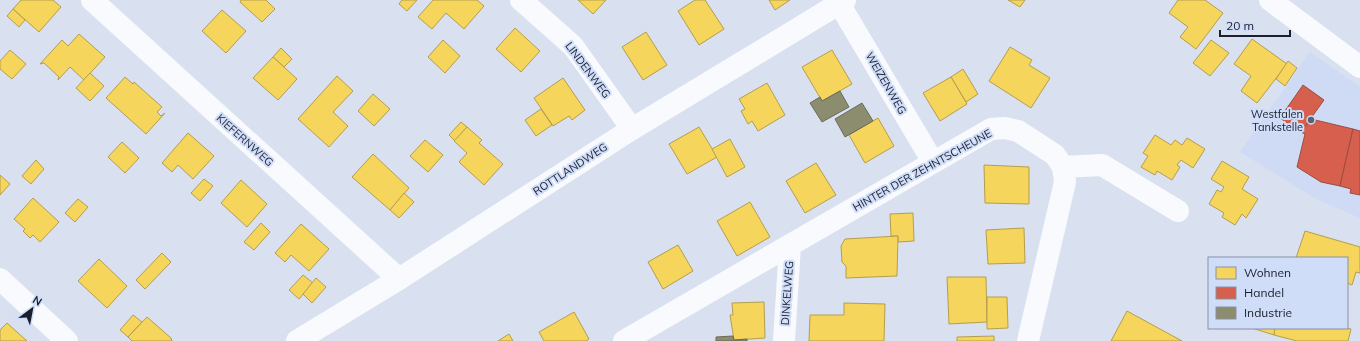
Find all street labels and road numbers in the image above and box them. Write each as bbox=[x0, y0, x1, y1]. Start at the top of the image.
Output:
street label: LINDENWEG bbox=[562, 39, 614, 101]
street label: WEIZENWEG bbox=[863, 49, 909, 117]
street label: KIEFERNWEG bbox=[214, 111, 276, 169]
street label: HINTER DER ZEHNTSCHEUNE bbox=[850, 126, 994, 214]
street label: ROTTLANDWEG bbox=[530, 140, 610, 198]
street label: DINKELWEG bbox=[778, 260, 796, 326]

